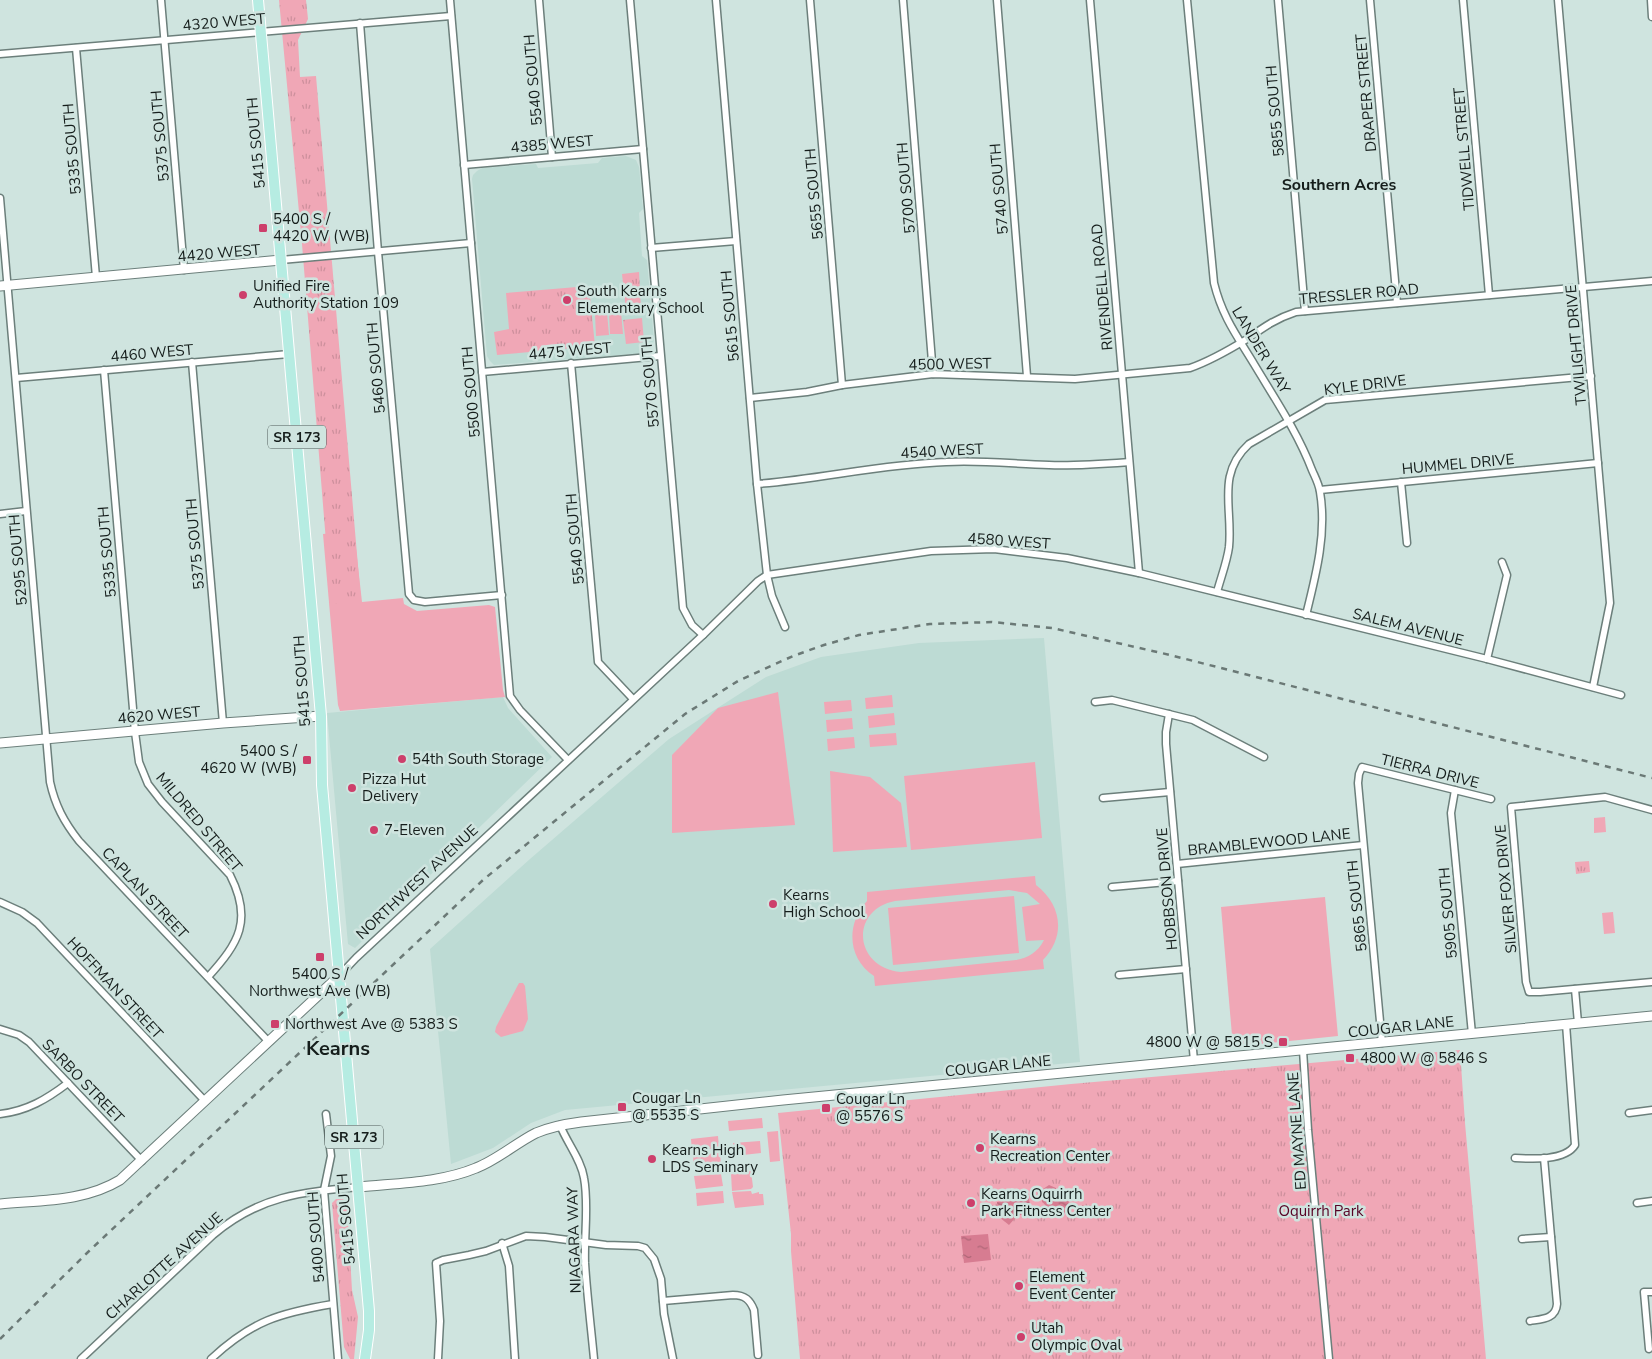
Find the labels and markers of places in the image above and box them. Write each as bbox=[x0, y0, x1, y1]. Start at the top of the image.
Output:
place label: 5400 S / 4420 W (WB) bbox=[273, 209, 370, 246]
marker: 5400 S / 4420 W (WB) bbox=[257, 222, 269, 234]
place label: Unified Fire Authority Station 109 bbox=[253, 276, 399, 313]
place label: South Kearns Elementary School bbox=[577, 281, 704, 318]
marker: Unified Fire Authority Station 109 bbox=[237, 289, 249, 301]
marker: South Kearns Elementary School bbox=[561, 294, 573, 306]
place label: 5400 S / 4620 W (WB) bbox=[200, 741, 298, 778]
place label: 54th South Storage bbox=[412, 749, 544, 769]
marker: 54th South Storage bbox=[396, 753, 408, 765]
marker: 5400 S / 4620 W (WB) bbox=[301, 754, 313, 766]
place label: Pizza Hut Delivery bbox=[362, 769, 426, 806]
marker: Pizza Hut Delivery bbox=[346, 782, 358, 794]
place label: 7-Eleven bbox=[384, 820, 444, 840]
marker: 7-Eleven bbox=[368, 824, 380, 836]
place label: Kearns High School bbox=[783, 885, 865, 922]
marker: Kearns High School bbox=[767, 898, 779, 910]
marker: 5400 S / Northwest Ave (WB) bbox=[314, 951, 326, 963]
place label: 5400 S / Northwest Ave (WB) bbox=[249, 964, 391, 1001]
place label: Northwest Ave @ 5383 S bbox=[285, 1014, 458, 1034]
marker: Northwest Ave @ 5383 S bbox=[269, 1018, 281, 1030]
place label: 4800 W @ 5815 S bbox=[1146, 1032, 1273, 1052]
marker: 4800 W @ 5815 S bbox=[1277, 1036, 1289, 1048]
place label: 4800 W @ 5846 S bbox=[1360, 1048, 1487, 1068]
marker: 4800 W @ 5846 S bbox=[1344, 1052, 1356, 1064]
place label: Cougar Ln @ 5535 S bbox=[632, 1088, 701, 1125]
place label: Cougar Ln @ 5576 S bbox=[836, 1089, 905, 1126]
marker: Cougar Ln @ 5535 S bbox=[616, 1101, 628, 1113]
marker: Cougar Ln @ 5576 S bbox=[820, 1102, 832, 1114]
place label: Kearns Recreation Center bbox=[990, 1129, 1111, 1166]
place label: Kearns High LDS Seminary bbox=[662, 1140, 758, 1177]
marker: Kearns Recreation Center bbox=[974, 1142, 986, 1154]
marker: Kearns High LDS Seminary bbox=[646, 1153, 658, 1165]
place label: Kearns Oquirrh Park Fitness Center bbox=[981, 1184, 1112, 1221]
marker: Kearns Oquirrh Park Fitness Center bbox=[965, 1197, 977, 1209]
place label: Element Event Center bbox=[1029, 1267, 1116, 1304]
marker: Element Event Center bbox=[1013, 1280, 1025, 1292]
place label: Utah Olympic Oval bbox=[1031, 1318, 1122, 1355]
marker: Utah Olympic Oval bbox=[1015, 1331, 1027, 1343]

